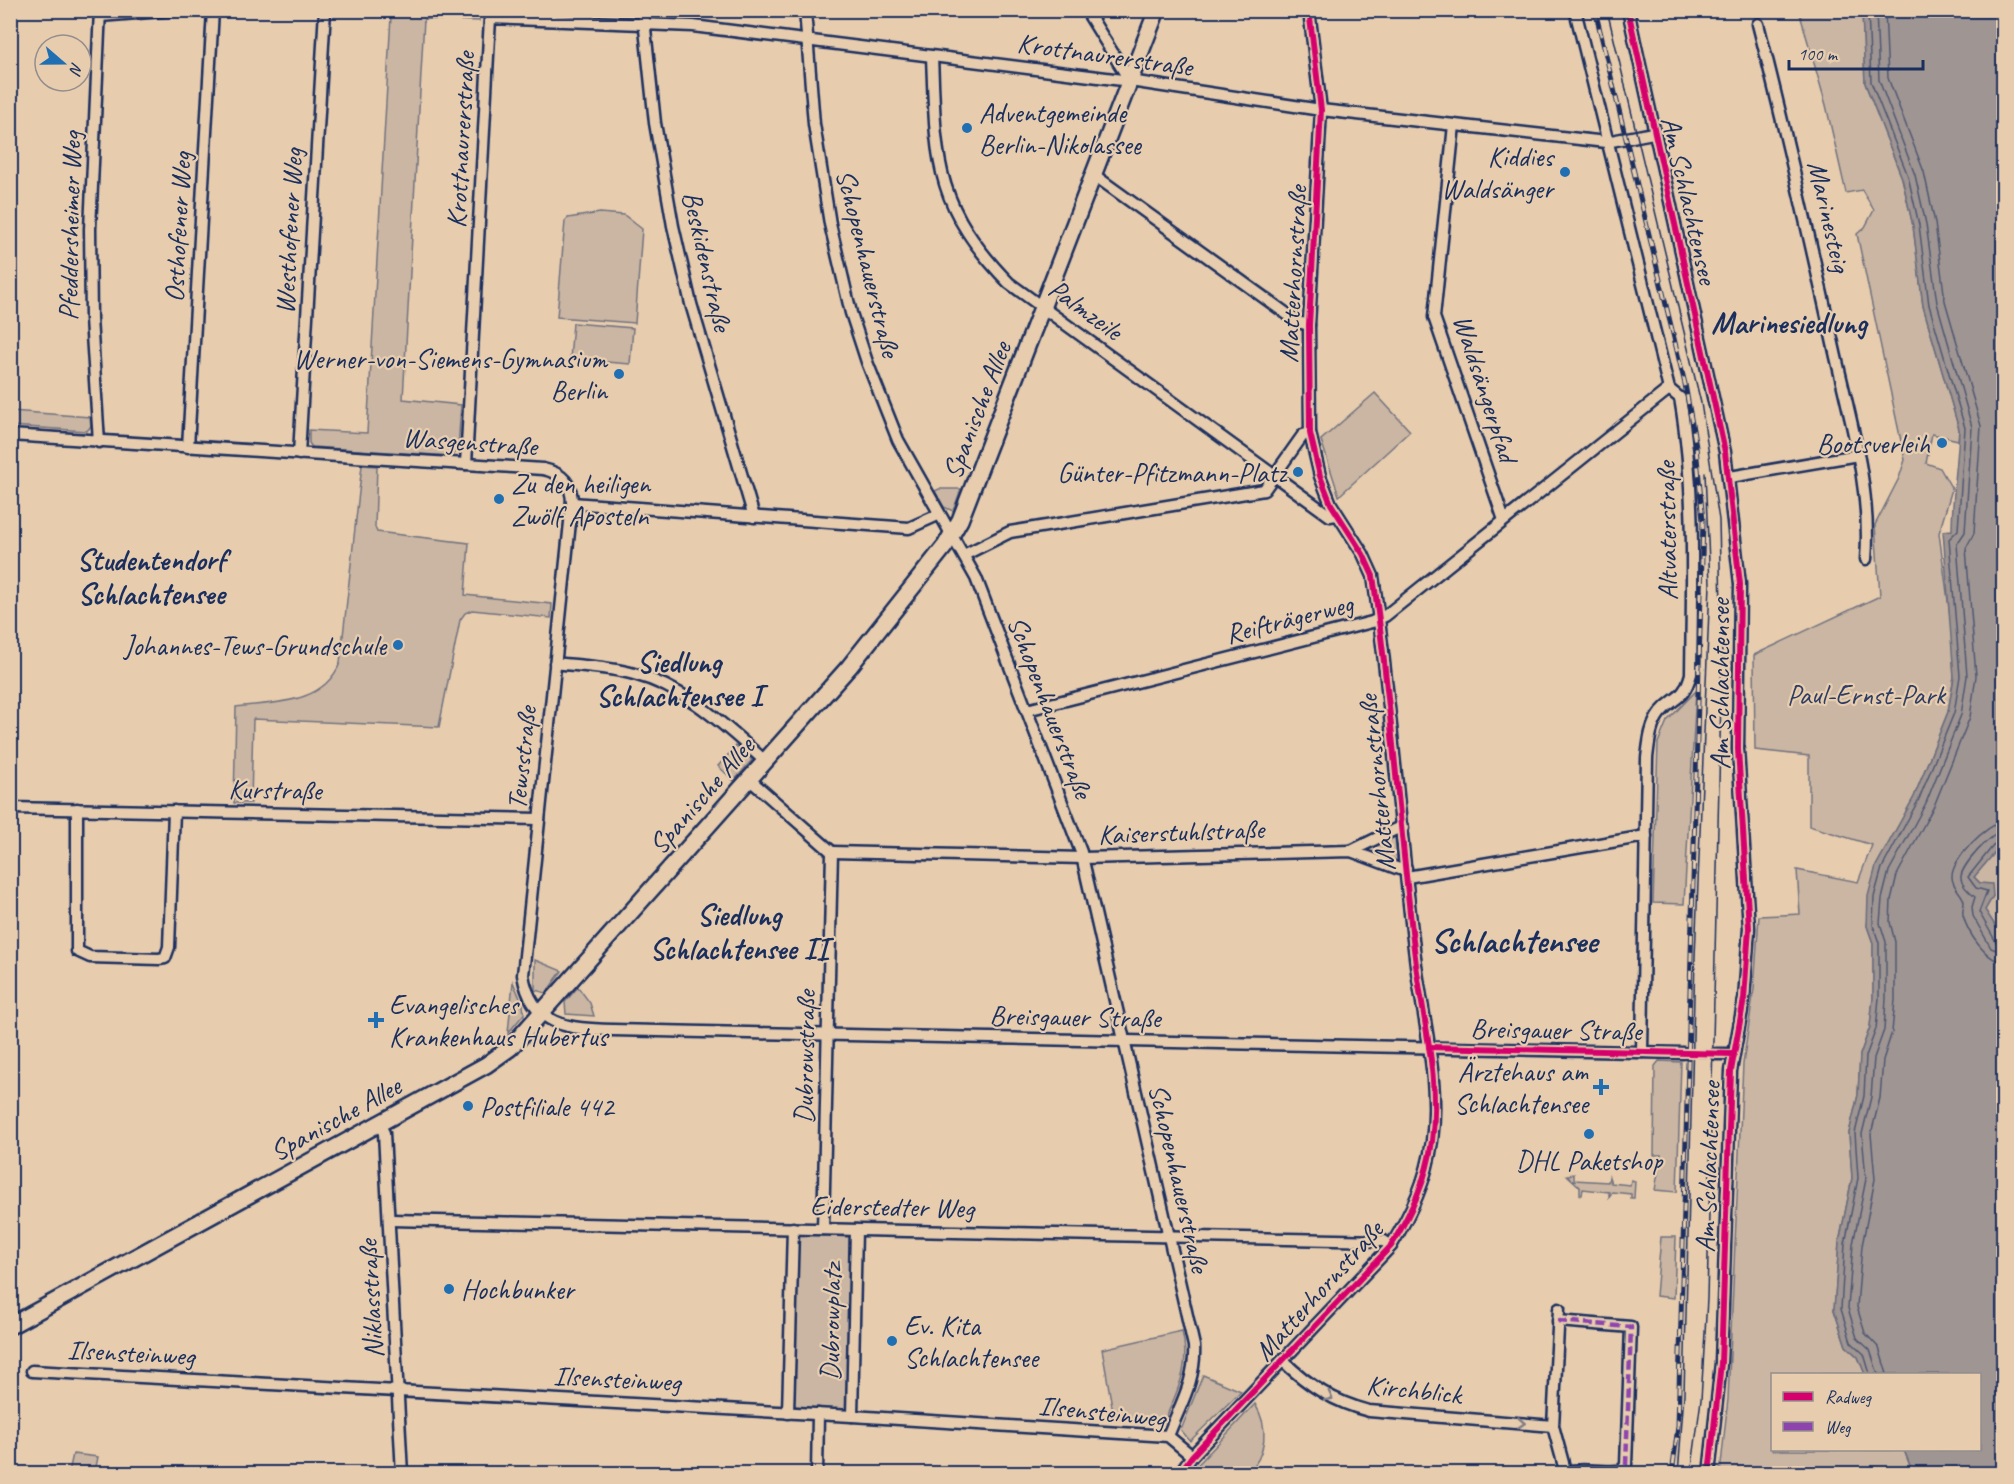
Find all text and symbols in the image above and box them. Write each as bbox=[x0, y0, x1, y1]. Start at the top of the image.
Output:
street label: Krottnaurerstraße bbox=[1015, 25, 1197, 84]
north arrow bbox=[33, 33, 93, 93]
scale bar bbox=[1789, 33, 1922, 71]
text: 100 m bbox=[1798, 43, 1839, 65]
street label: Krottnaurerstraße bbox=[438, 49, 483, 229]
text: N bbox=[64, 60, 87, 79]
place label: Adventgemeinde Berlin-Nikolassee bbox=[979, 95, 1143, 162]
street label: Am Schlachtensee bbox=[1653, 113, 1726, 289]
marker: Adventgemeinde Berlin-Nikolassee bbox=[960, 121, 974, 135]
street label: Pfeddersheimer Weg bbox=[50, 129, 89, 321]
place label: Kiddies Waldsänger bbox=[1441, 139, 1555, 206]
street label: Westhofener Weg bbox=[267, 146, 310, 315]
street label: Osthofener Weg bbox=[156, 150, 199, 303]
street label: Marinesteig bbox=[1800, 157, 1860, 277]
marker: Kiddies Waldsänger bbox=[1558, 165, 1572, 179]
street label: Schopenhauerstraße bbox=[828, 166, 909, 362]
street label: Matterhornstraße bbox=[1270, 183, 1315, 363]
street label: Beskidenstraße bbox=[674, 188, 741, 336]
street label: Palmzeile bbox=[1042, 271, 1131, 349]
district label: Marinesiedlung bbox=[1711, 304, 1869, 342]
street label: Waldsängerpfad bbox=[1445, 310, 1527, 470]
street label: Spanische Allee bbox=[934, 335, 1019, 484]
place label: Werner-von-Siemens-Gymnasium Berlin bbox=[294, 341, 609, 408]
marker: Werner-von-Siemens-Gymnasium Berlin bbox=[612, 367, 626, 381]
street label: Wasgenstraße bbox=[402, 419, 540, 464]
place label: Bootsverleih bbox=[1817, 426, 1930, 461]
marker: Bootsverleih bbox=[1935, 436, 1949, 450]
place label: Günter-Pfitzmann-Platz bbox=[1057, 455, 1288, 490]
street label: Altvaterstraße bbox=[1648, 459, 1685, 601]
marker: Günter-Pfitzmann-Platz bbox=[1291, 465, 1305, 479]
place label: Zu den heiligen Zwölf Aposteln bbox=[511, 466, 651, 533]
marker: Zu den heiligen Zwölf Aposteln bbox=[492, 492, 506, 506]
district label: Studentendorf Schlachtensee bbox=[77, 541, 232, 613]
street label: Reifträgerweg bbox=[1222, 585, 1358, 651]
street label: Am Schlachtensee bbox=[1702, 597, 1737, 769]
street label: Schopenhauerstraße bbox=[1000, 611, 1102, 805]
place label: Johannes-Tews-Grundschule bbox=[122, 628, 388, 663]
marker: Johannes-Tews-Grundschule bbox=[391, 638, 405, 652]
district label: Siedlung Schlachtensee I bbox=[596, 643, 769, 715]
park label: Paul-Ernst-Park bbox=[1787, 677, 1947, 712]
street label: Matterhornstraße bbox=[1350, 691, 1403, 873]
street label: Tewsstraße bbox=[499, 703, 545, 811]
street label: Spanische Allee bbox=[641, 728, 763, 861]
street label: Kurstraße bbox=[228, 771, 324, 808]
street label: Kaiserstuhlstraße bbox=[1097, 811, 1266, 852]
district label: Siedlung Schlachtensee II bbox=[649, 896, 834, 968]
district label: Schlachtensee bbox=[1431, 919, 1601, 962]
place label: Evangelisches Krankenhaus Hubertus bbox=[389, 987, 610, 1054]
street label: Dubrowstraße bbox=[786, 988, 823, 1124]
street label: Breisgauer Straße bbox=[989, 998, 1163, 1036]
marker: Evangelisches Krankenhaus Hubertus bbox=[367, 1011, 385, 1029]
street label: Breisgauer Straße bbox=[1470, 1011, 1644, 1049]
place label: Ärztehaus am Schlachtensee bbox=[1454, 1054, 1590, 1121]
street label: Spanische Allee bbox=[264, 1067, 408, 1169]
marker: Ärztehaus am Schlachtensee bbox=[1592, 1078, 1610, 1096]
street label: Am Schlachtensee bbox=[1687, 1079, 1728, 1253]
street label: Schopenhauerstraße bbox=[1141, 1081, 1219, 1278]
place label: Postfiliale 442 bbox=[480, 1089, 616, 1124]
marker: Postfiliale 442 bbox=[461, 1099, 475, 1113]
marker: DHL Paketshop bbox=[1582, 1127, 1596, 1141]
place label: DHL Paketshop bbox=[1516, 1143, 1664, 1178]
street label: Eiderstedter Weg bbox=[810, 1188, 976, 1225]
street label: Matterhornstraße bbox=[1246, 1211, 1392, 1368]
street label: Niklasstraße bbox=[350, 1237, 391, 1359]
street label: Dubrowplatz bbox=[812, 1260, 849, 1381]
place label: Hochbunker bbox=[461, 1272, 576, 1307]
marker: Hochbunker bbox=[442, 1282, 456, 1296]
place label: Ev. Kita Schlachtensee bbox=[904, 1308, 1040, 1375]
street label: Ilsensteinweg bbox=[67, 1332, 197, 1373]
marker: Ev. Kita Schlachtensee bbox=[885, 1334, 899, 1348]
street label: Ilsensteinweg bbox=[553, 1358, 683, 1399]
street label: Kirchblick bbox=[1365, 1367, 1466, 1412]
legend bbox=[1771, 1373, 1981, 1451]
text: Radweg bbox=[1825, 1386, 1873, 1408]
street label: Ilsensteinweg bbox=[1037, 1387, 1169, 1436]
one-way arrow bbox=[1323, 1390, 1334, 1401]
one-way arrow bbox=[1517, 1416, 1526, 1429]
text: Weg bbox=[1825, 1416, 1852, 1438]

